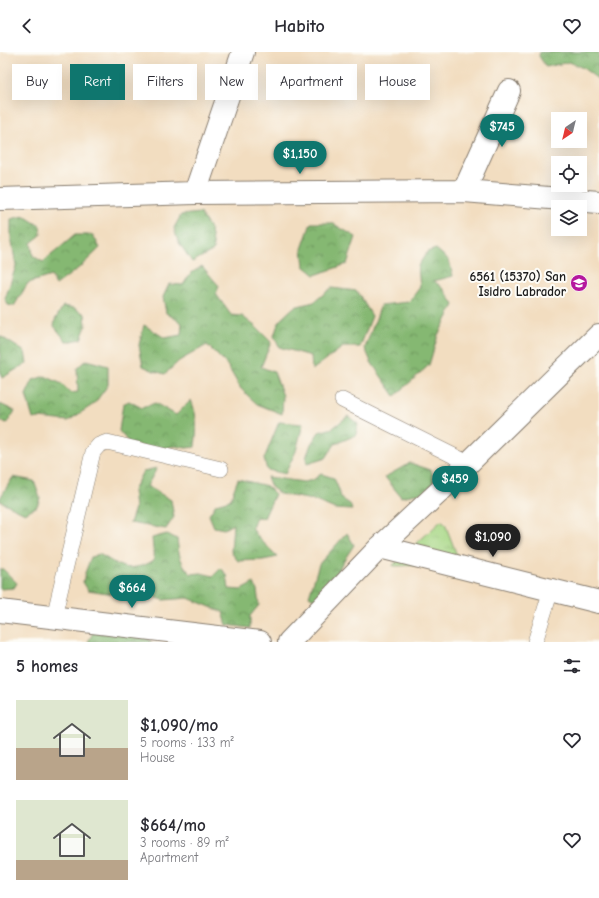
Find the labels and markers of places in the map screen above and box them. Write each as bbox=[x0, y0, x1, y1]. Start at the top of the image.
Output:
pin: $745 bbox=[478, 114, 526, 148]
pin: $1,150 bbox=[267, 141, 333, 175]
place label: 6561 (15370) San Isidro Labrador bbox=[469, 269, 567, 299]
school or university icon: 6561 (15370) San Isidro Labrador bbox=[569, 273, 589, 293]
pin: $459 bbox=[431, 466, 479, 500]
pin: $1,090 bbox=[460, 524, 526, 558]
pin: $664 bbox=[108, 575, 156, 609]

